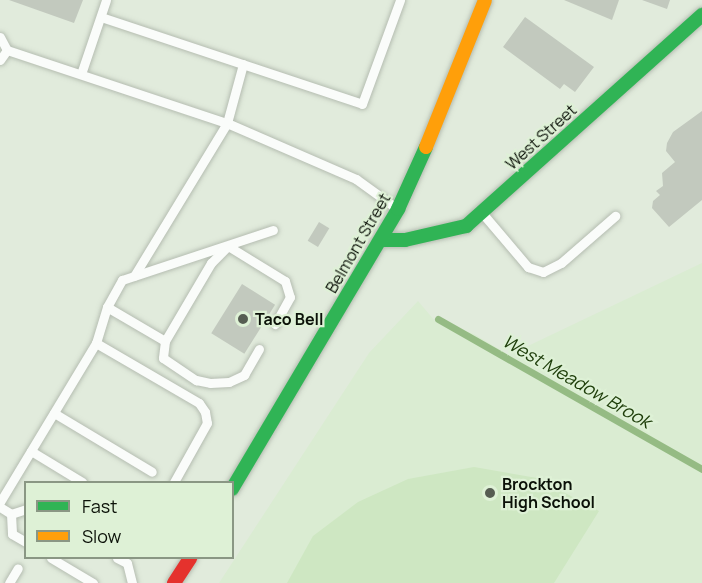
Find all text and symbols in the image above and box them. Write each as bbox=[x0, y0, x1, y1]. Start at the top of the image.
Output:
street label: West Street bbox=[502, 100, 580, 174]
street label: Belmont Street bbox=[322, 190, 394, 296]
place label: Taco Bell bbox=[255, 309, 324, 329]
marker: Taco Bell bbox=[236, 312, 250, 326]
water label: West Meadow Brook bbox=[499, 330, 655, 432]
place label: Brockton High School bbox=[502, 474, 595, 512]
legend bbox=[24, 481, 234, 559]
marker: Brockton High School bbox=[483, 486, 497, 500]
text: Fast bbox=[82, 494, 117, 518]
text: Slow bbox=[82, 524, 121, 548]

